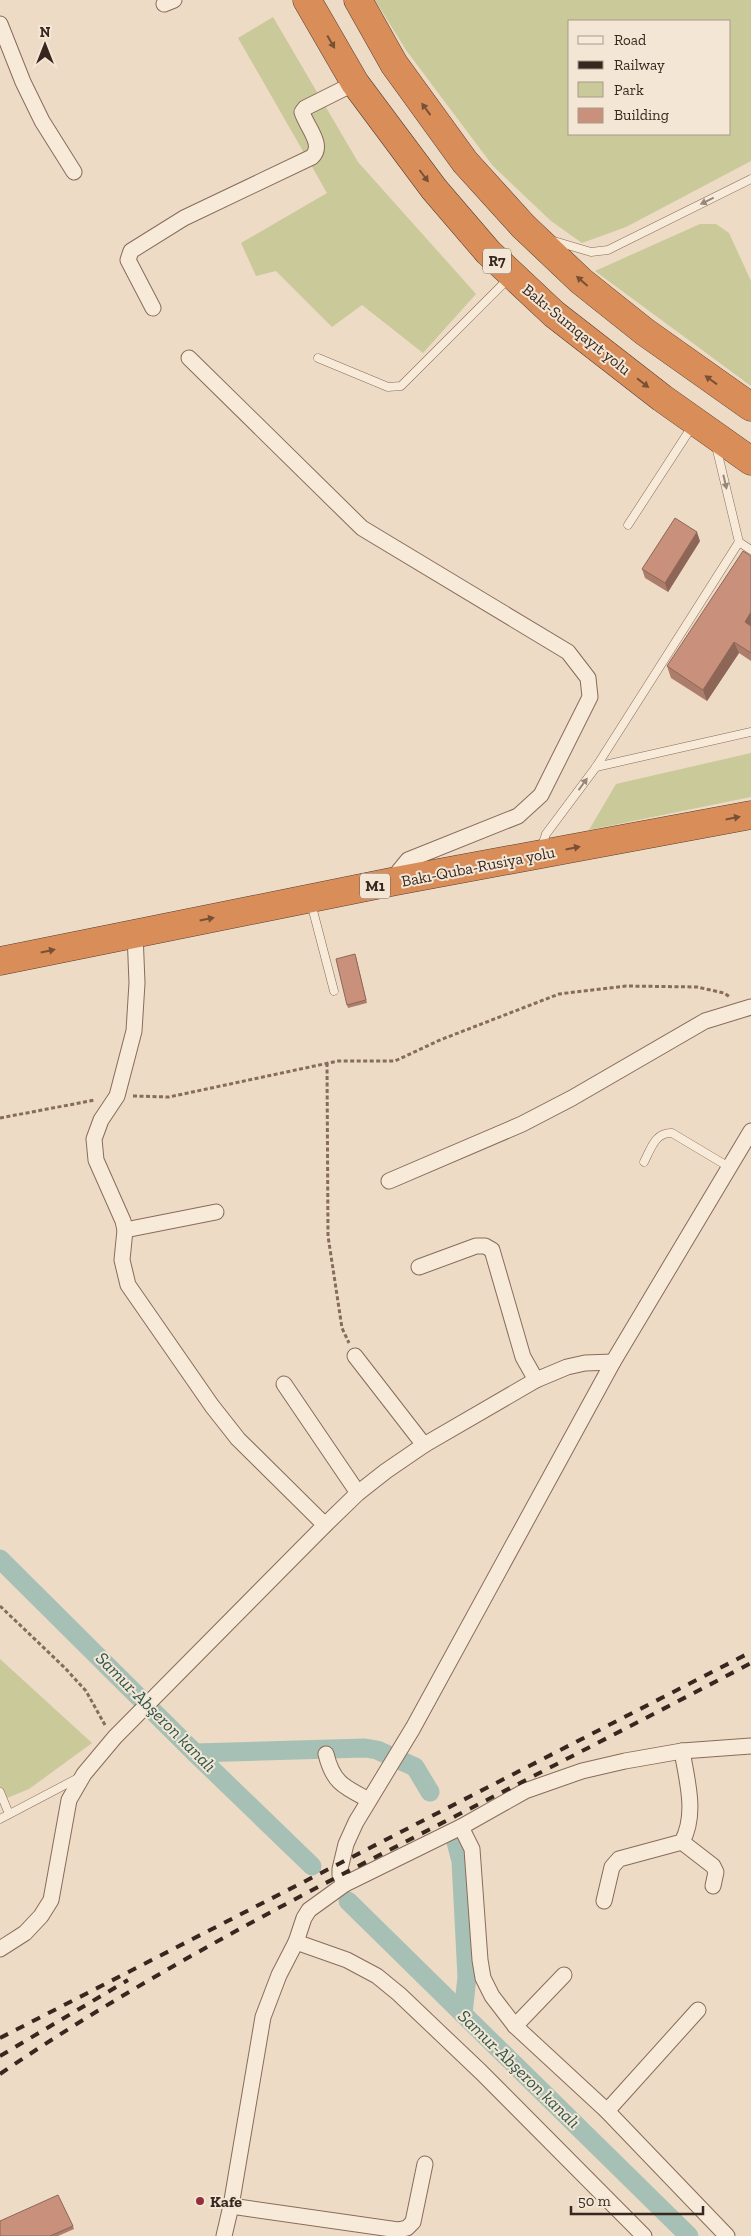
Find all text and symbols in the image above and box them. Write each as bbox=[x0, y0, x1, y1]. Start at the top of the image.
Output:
north arrow bbox=[20, 20, 70, 70]
legend bbox=[568, 20, 731, 135]
text: N bbox=[40, 24, 51, 41]
text: Road bbox=[614, 31, 647, 49]
one-way arrow bbox=[327, 36, 336, 49]
text: Railway bbox=[614, 56, 665, 74]
text: Park bbox=[614, 81, 644, 99]
one-way arrow bbox=[421, 103, 432, 116]
text: Building bbox=[614, 106, 669, 124]
one-way arrow bbox=[418, 169, 429, 182]
one-way arrow bbox=[700, 197, 714, 205]
road number: R7 bbox=[483, 248, 511, 274]
one-way arrow bbox=[576, 275, 588, 287]
street label: Bakı-Sumqayıt yolu bbox=[519, 280, 635, 379]
one-way arrow bbox=[704, 375, 718, 385]
one-way arrow bbox=[636, 377, 649, 388]
one-way arrow bbox=[721, 474, 729, 489]
one-way arrow bbox=[578, 777, 588, 791]
one-way arrow bbox=[725, 814, 741, 822]
street label: Bakı-Quba-Rusiya yolu bbox=[400, 842, 557, 891]
one-way arrow bbox=[565, 844, 581, 852]
road number: M1 bbox=[360, 874, 390, 898]
one-way arrow bbox=[199, 914, 215, 922]
one-way arrow bbox=[40, 947, 55, 955]
water label: Samur-Abşeron kanalı bbox=[91, 1647, 221, 1777]
water label: Samur-Abşeron kanalı bbox=[453, 2005, 585, 2133]
scale bar bbox=[571, 2184, 704, 2216]
place label: Kafe bbox=[210, 2192, 242, 2211]
text: 50 m bbox=[578, 2192, 611, 2210]
marker: Kafe bbox=[194, 2195, 206, 2207]

